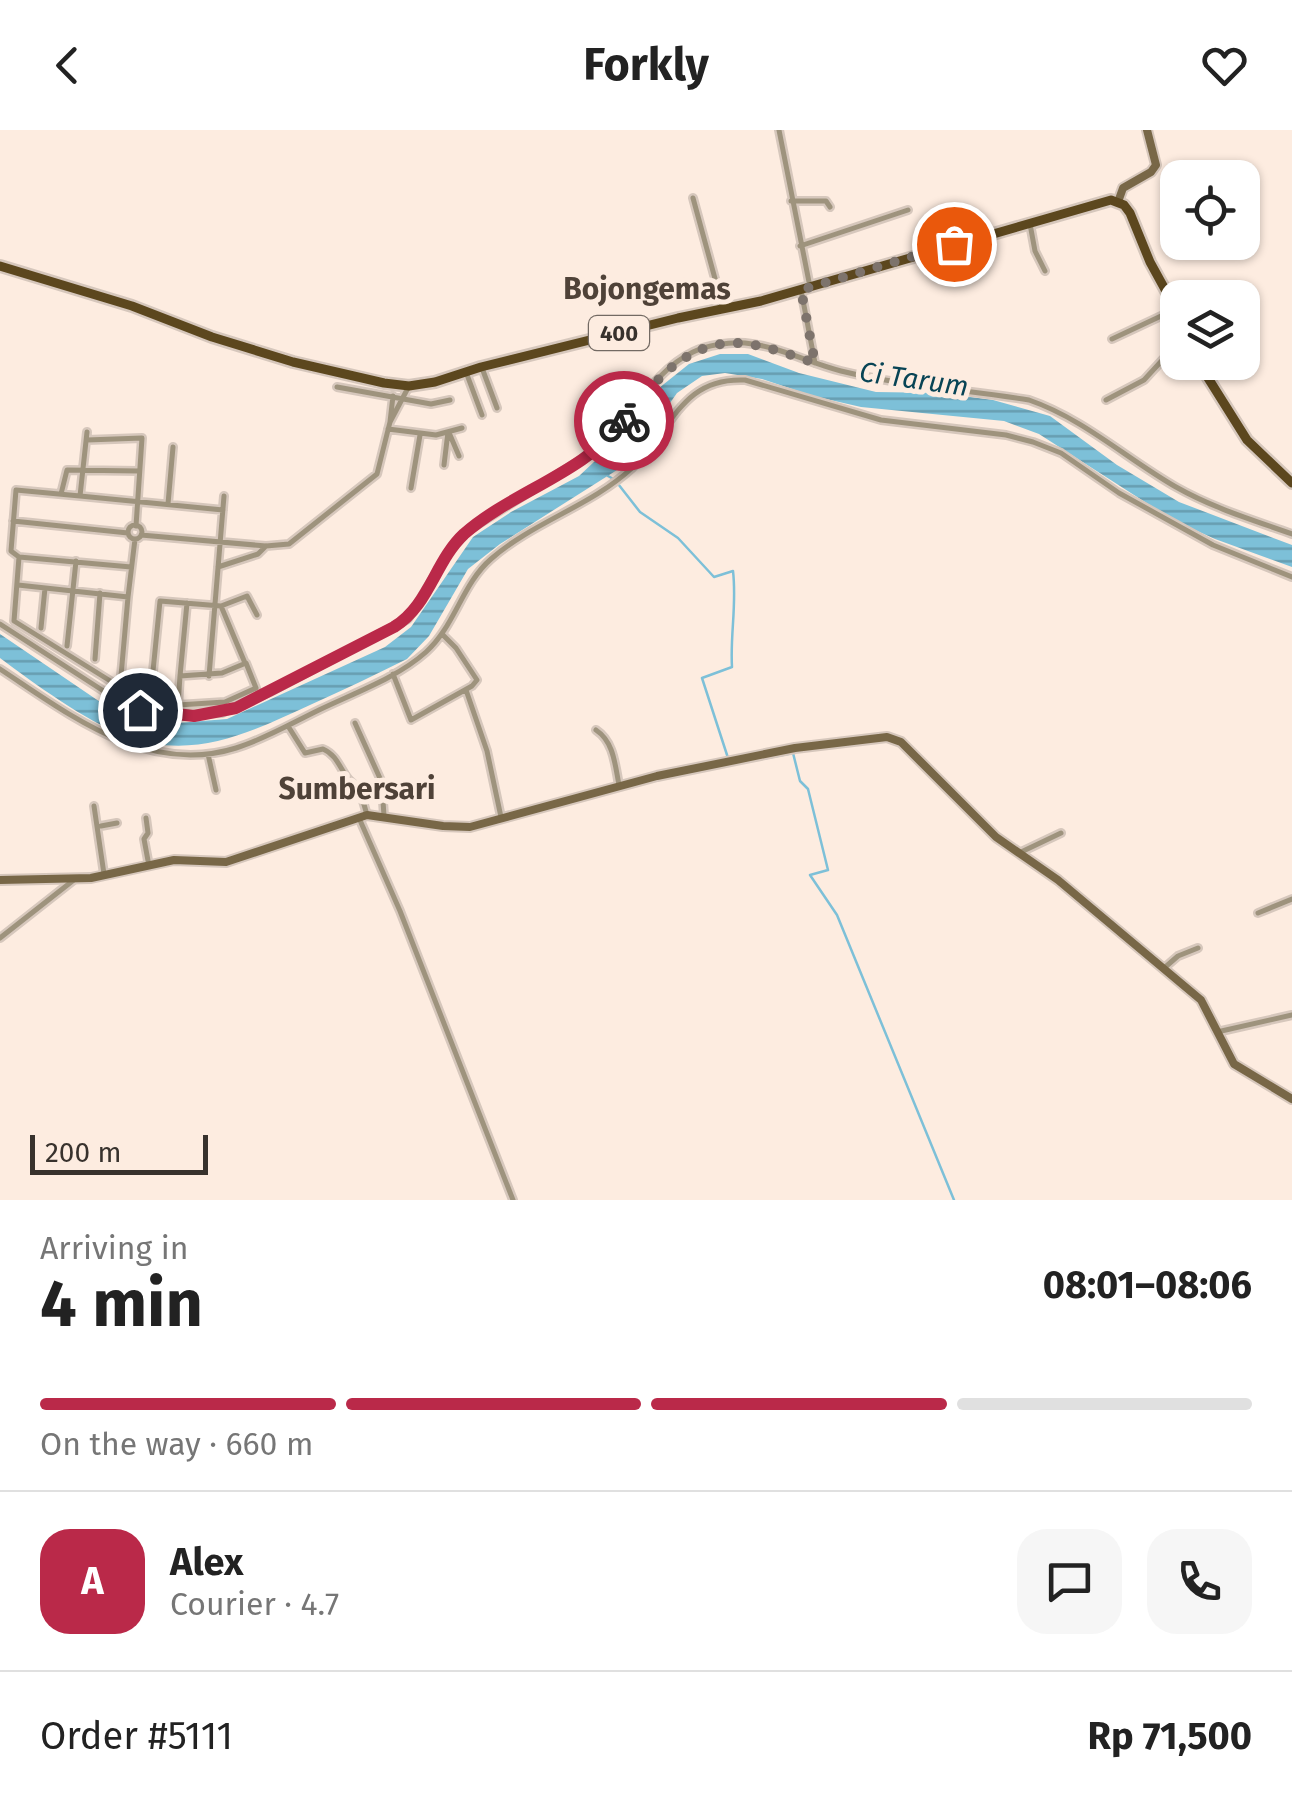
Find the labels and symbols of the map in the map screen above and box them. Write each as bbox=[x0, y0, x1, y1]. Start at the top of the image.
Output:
pin bbox=[912, 202, 997, 287]
district label: Bojongemas bbox=[563, 271, 731, 307]
road number: 400 bbox=[589, 316, 649, 350]
water label: Ci Tarum bbox=[857, 355, 971, 403]
courier bbox=[574, 371, 674, 471]
pin bbox=[98, 668, 183, 753]
district label: Sumbersari bbox=[279, 771, 435, 807]
scale bar bbox=[30, 1130, 208, 1174]

